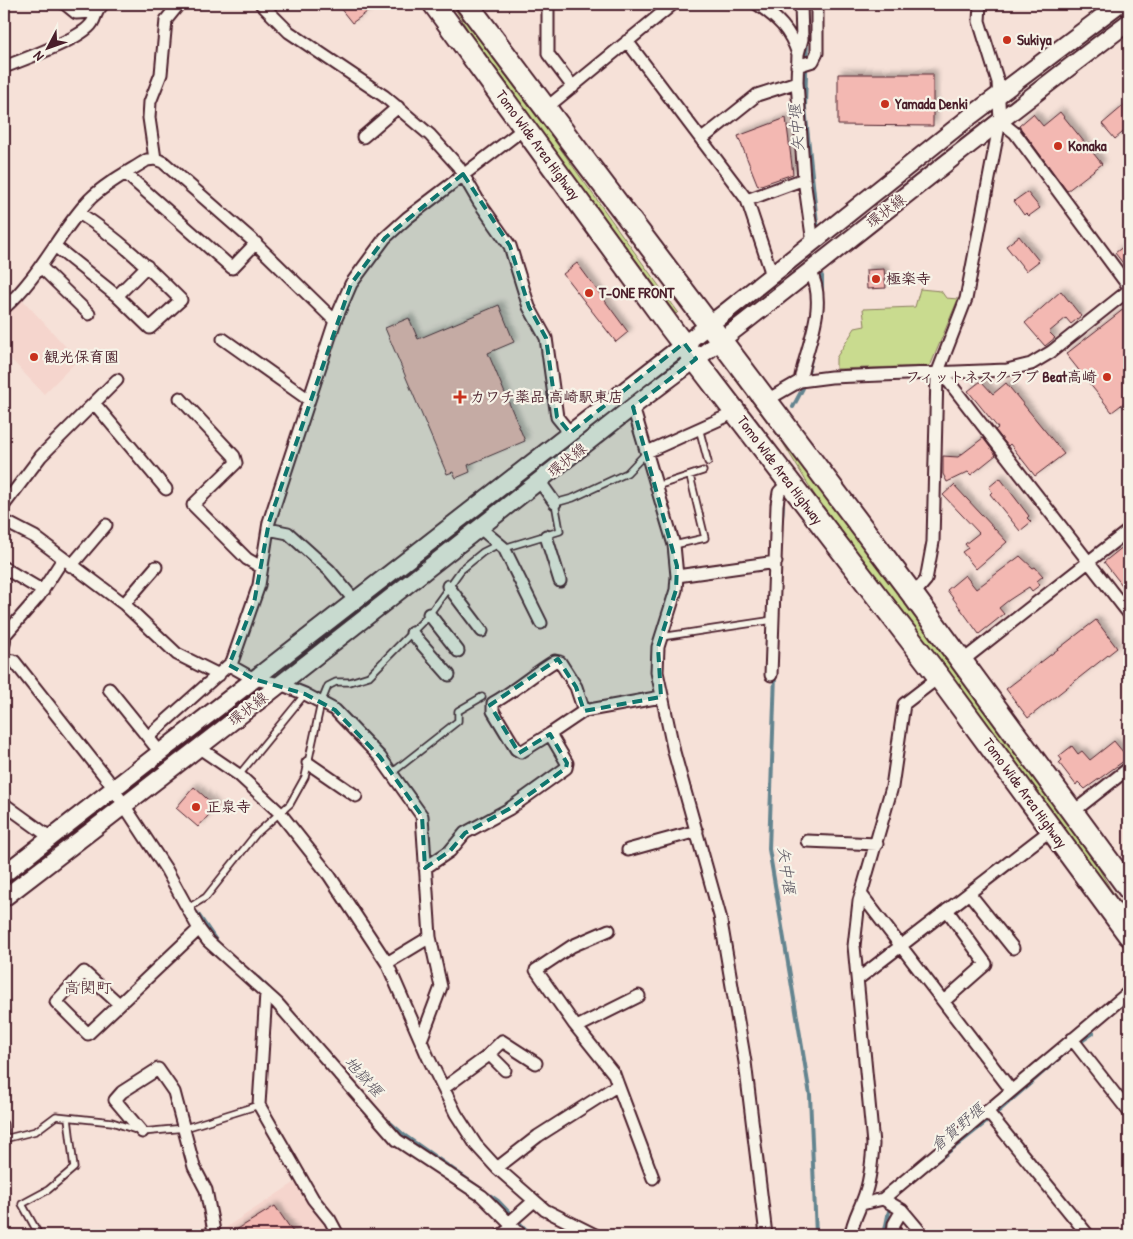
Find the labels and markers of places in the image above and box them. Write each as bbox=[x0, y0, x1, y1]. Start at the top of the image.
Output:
place label: Sukiya bbox=[1017, 29, 1052, 51]
marker: Sukiya bbox=[1001, 34, 1013, 46]
place label: Yamada Denki bbox=[895, 93, 968, 114]
marker: Yamada Denki bbox=[879, 98, 891, 110]
place label: Konaka bbox=[1068, 135, 1107, 156]
marker: Konaka bbox=[1052, 140, 1064, 152]
place label: 極楽寺 bbox=[886, 268, 931, 289]
marker: 極楽寺 bbox=[870, 273, 882, 285]
place label: T-ONE FRONT bbox=[598, 282, 675, 303]
marker: T-ONE FRONT bbox=[583, 287, 595, 299]
place label: 観光保育園 bbox=[44, 346, 119, 367]
marker: 観光保育園 bbox=[28, 351, 40, 363]
place label: フィットネスクラブ Beat高崎 bbox=[905, 366, 1097, 387]
marker: フィットネスクラブ Beat高崎 bbox=[1101, 371, 1113, 383]
place label: カワチ薬品 高崎駅東店 bbox=[470, 386, 623, 407]
marker: カワチ薬品 高崎駅東店 bbox=[454, 391, 466, 403]
place label: 正泉寺 bbox=[206, 796, 251, 817]
marker: 正泉寺 bbox=[190, 801, 202, 813]

